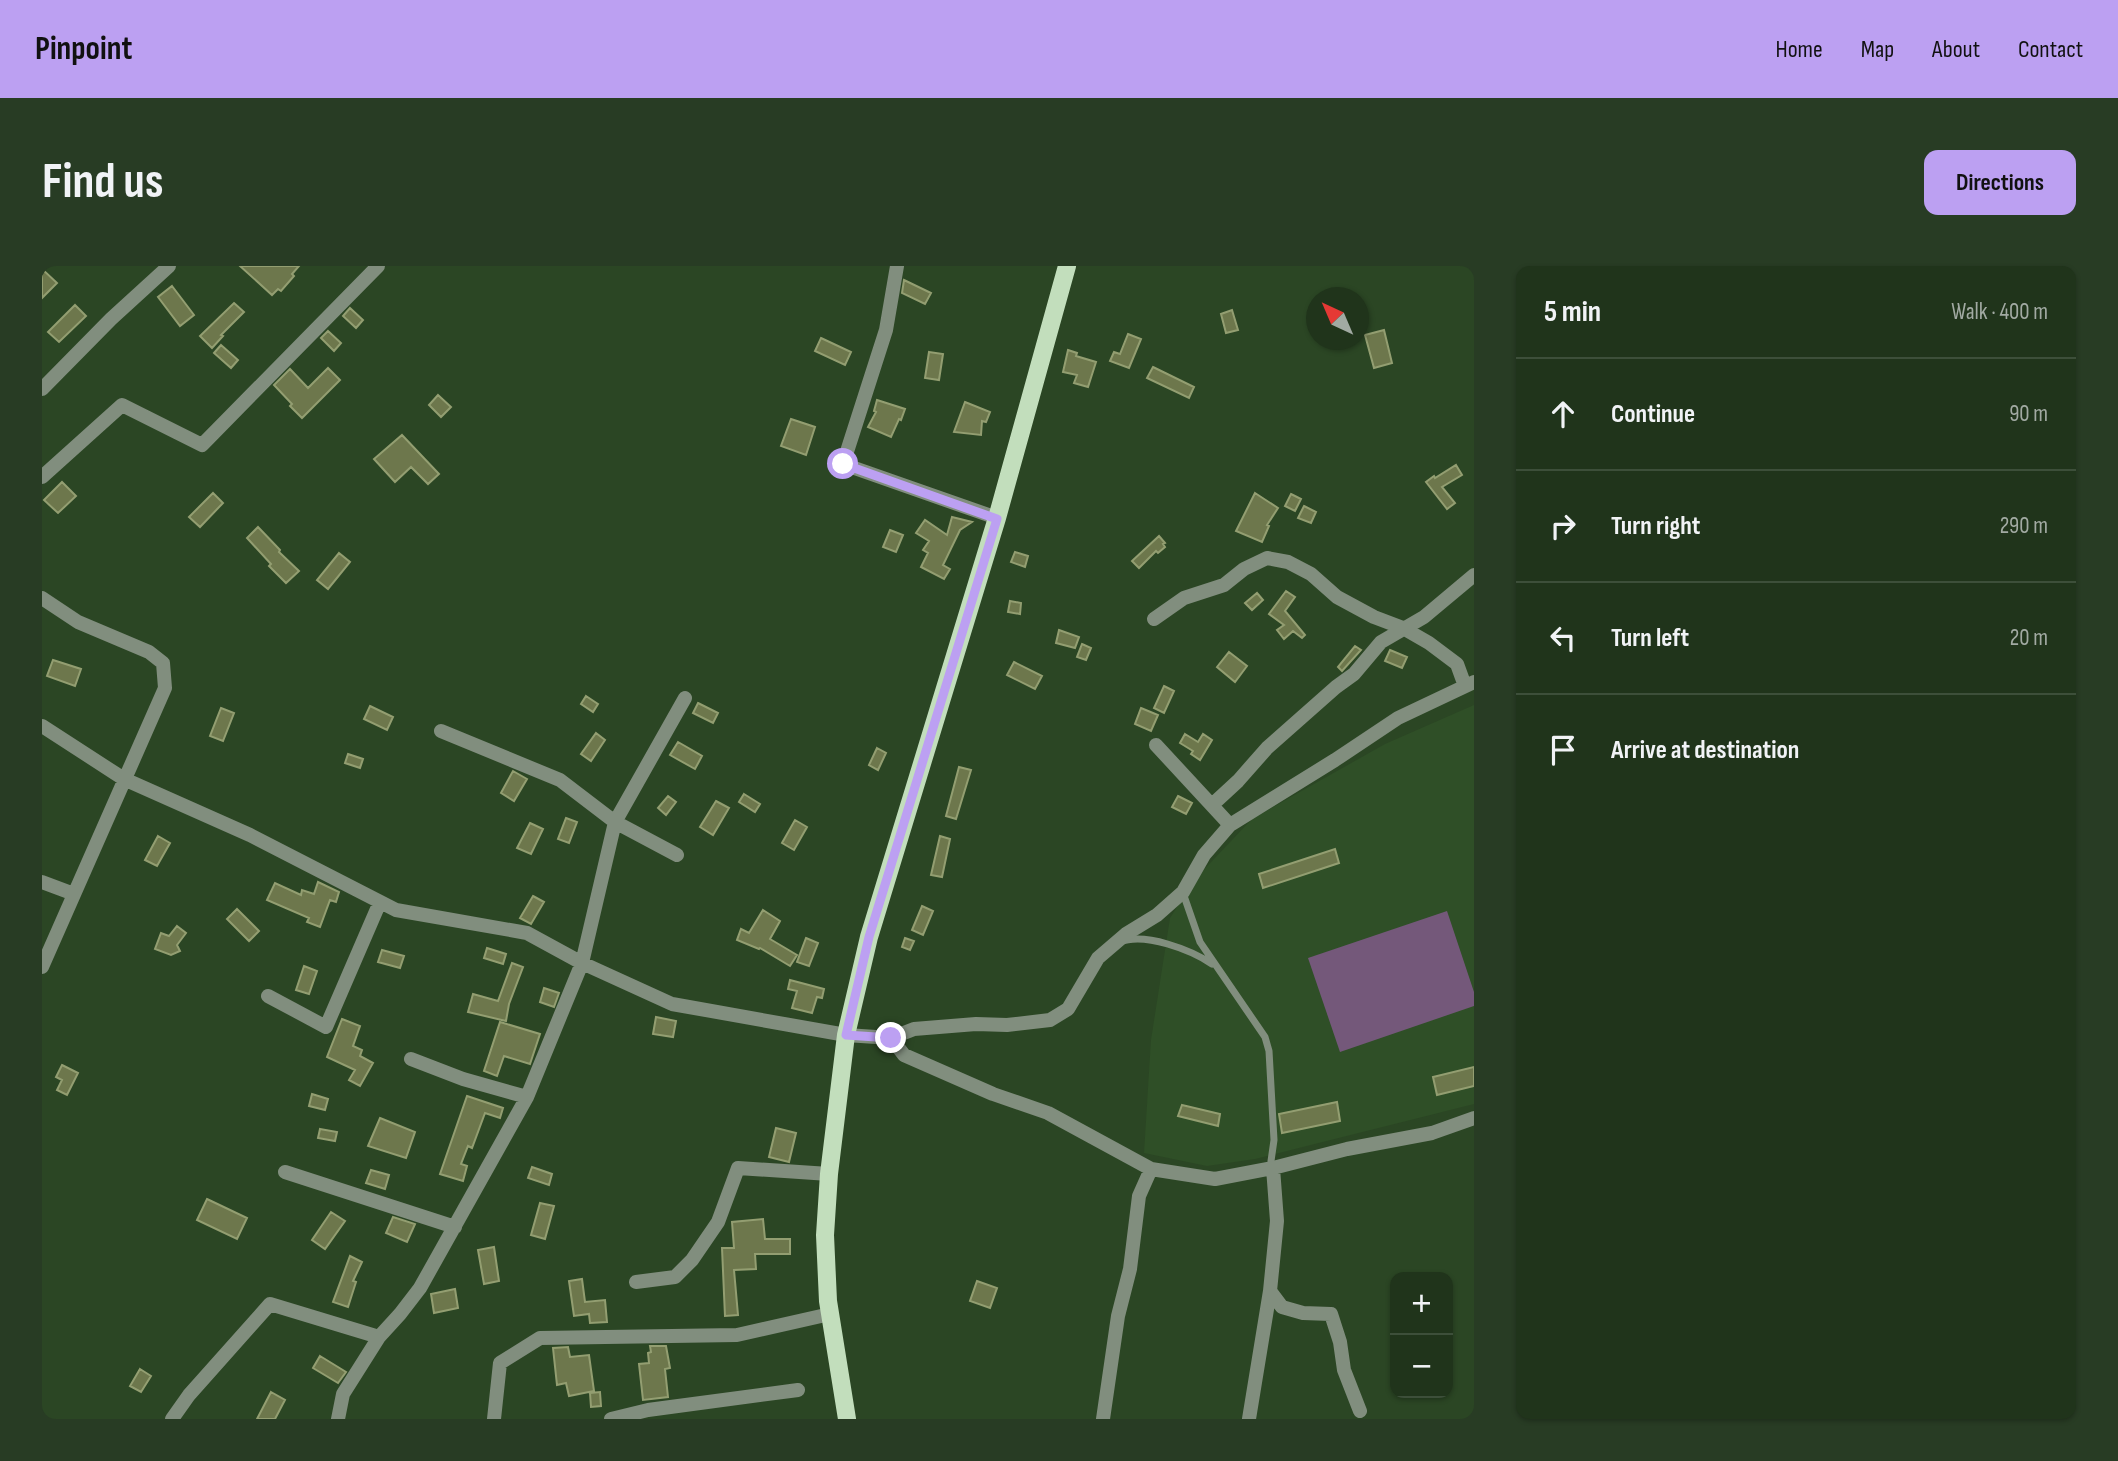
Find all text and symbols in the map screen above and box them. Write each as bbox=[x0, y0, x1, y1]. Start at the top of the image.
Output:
text: Pinpoint bbox=[35, 29, 132, 69]
text: Home bbox=[1775, 35, 1823, 64]
text: Map bbox=[1861, 35, 1894, 64]
text: About bbox=[1932, 35, 1980, 64]
text: Contact bbox=[2018, 35, 2083, 64]
button: Directions bbox=[1924, 150, 2076, 215]
text: Find us bbox=[42, 153, 164, 212]
north arrow bbox=[1306, 287, 1369, 350]
text: 5 min bbox=[1544, 294, 1601, 330]
text: Walk · 400 m bbox=[1951, 298, 2048, 326]
icon: ahead bbox=[1544, 395, 1582, 433]
text: Continue bbox=[1611, 399, 1695, 430]
text: 90 m bbox=[2009, 400, 2048, 428]
route start bbox=[827, 448, 858, 479]
icon: right bbox=[1544, 507, 1582, 545]
text: Turn right bbox=[1611, 511, 1700, 542]
text: 290 m bbox=[2000, 512, 2048, 540]
icon: left bbox=[1544, 619, 1582, 657]
text: Turn left bbox=[1611, 623, 1689, 654]
text: 20 m bbox=[2010, 624, 2048, 652]
icon: arrive bbox=[1544, 731, 1582, 769]
text: Arrive at destination bbox=[1611, 735, 1799, 766]
route end bbox=[875, 1022, 906, 1053]
map controls bbox=[1390, 1272, 1453, 1398]
button: + bbox=[1390, 1272, 1453, 1335]
button: − bbox=[1390, 1335, 1453, 1398]

